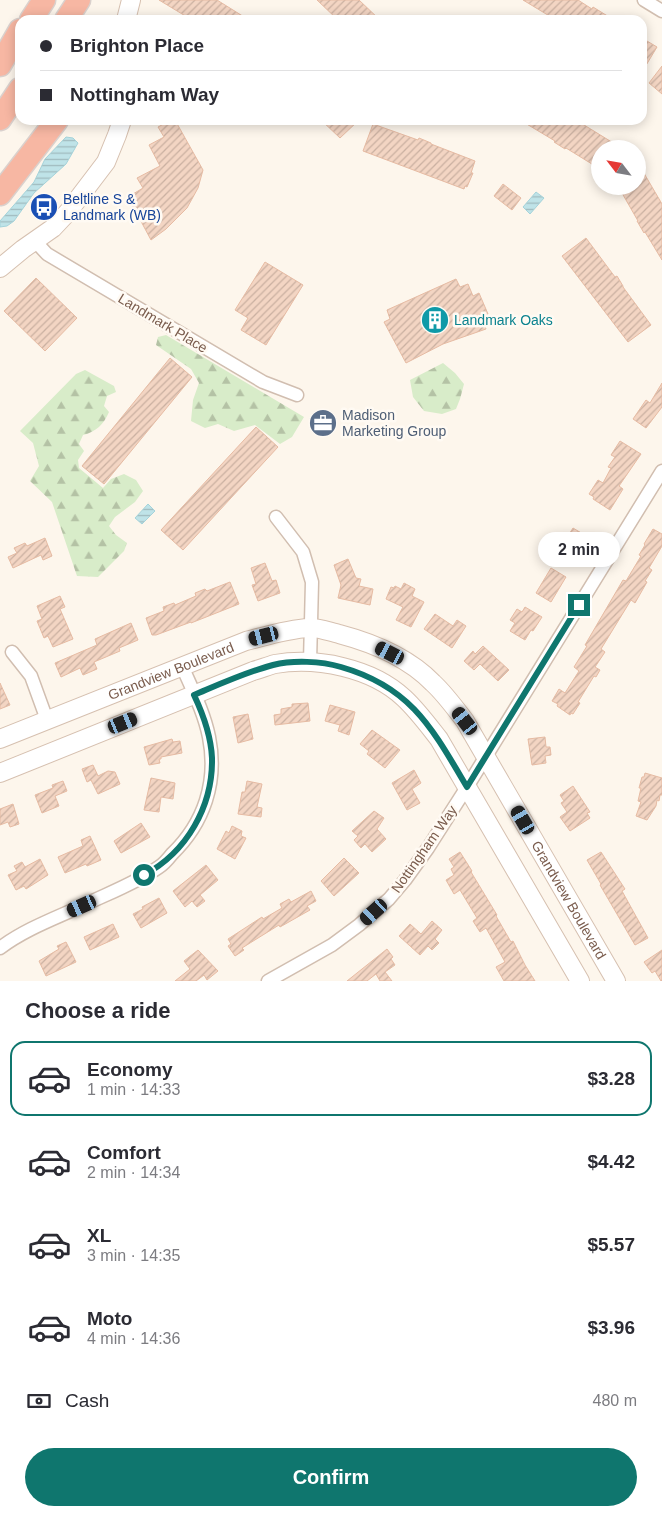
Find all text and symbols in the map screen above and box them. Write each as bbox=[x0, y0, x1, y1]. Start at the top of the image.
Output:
text: Brighton Place bbox=[70, 35, 204, 56]
text: Nottingham Way bbox=[70, 84, 219, 105]
north arrow bbox=[591, 140, 646, 195]
map controls bbox=[591, 140, 646, 195]
place label: Beltline S & Landmark (WB) bbox=[63, 191, 161, 223]
bus stop icon: Beltline S & Landmark (WB) bbox=[29, 192, 59, 222]
street label: Landmark Place bbox=[116, 290, 211, 356]
building icon: Landmark Oaks bbox=[420, 305, 450, 335]
place label: Landmark Oaks bbox=[454, 312, 553, 328]
place label: Madison Marketing Group bbox=[342, 407, 446, 439]
office icon: Madison Marketing Group bbox=[308, 408, 338, 438]
callout: 2 min bbox=[538, 532, 620, 568]
text: 2 min bbox=[558, 541, 600, 558]
route end bbox=[568, 594, 590, 616]
car bbox=[247, 625, 280, 647]
street label: Grandview Boulevard bbox=[106, 639, 236, 703]
car bbox=[373, 640, 406, 666]
car bbox=[449, 705, 480, 737]
car bbox=[106, 710, 139, 736]
street label: Nottingham Way bbox=[388, 802, 460, 896]
car bbox=[509, 803, 536, 837]
street label: Grandview Boulevard bbox=[528, 838, 610, 962]
route start bbox=[133, 864, 155, 886]
car bbox=[65, 893, 98, 919]
car bbox=[357, 896, 390, 928]
text: Choose a ride bbox=[25, 998, 170, 1023]
icon: car bbox=[27, 1056, 72, 1101]
text: Economy bbox=[87, 1059, 173, 1080]
text: $3.28 bbox=[587, 1068, 635, 1089]
text: 1 min · 14:33 bbox=[87, 1081, 180, 1098]
icon: car bbox=[27, 1139, 72, 1184]
text: Comfort bbox=[87, 1142, 161, 1163]
text: $4.42 bbox=[587, 1151, 635, 1172]
text: 2 min · 14:34 bbox=[87, 1164, 180, 1181]
icon: car bbox=[27, 1222, 72, 1267]
text: XL bbox=[87, 1225, 111, 1246]
text: $5.57 bbox=[587, 1234, 635, 1255]
text: 3 min · 14:35 bbox=[87, 1247, 180, 1264]
icon: car bbox=[27, 1305, 72, 1350]
text: Moto bbox=[87, 1308, 132, 1329]
text: $3.96 bbox=[587, 1317, 635, 1338]
text: 4 min · 14:36 bbox=[87, 1330, 180, 1347]
icon: cash bbox=[25, 1387, 53, 1415]
text: Cash bbox=[65, 1390, 109, 1411]
text: 480 m bbox=[593, 1392, 637, 1409]
button: Confirm bbox=[25, 1448, 637, 1506]

